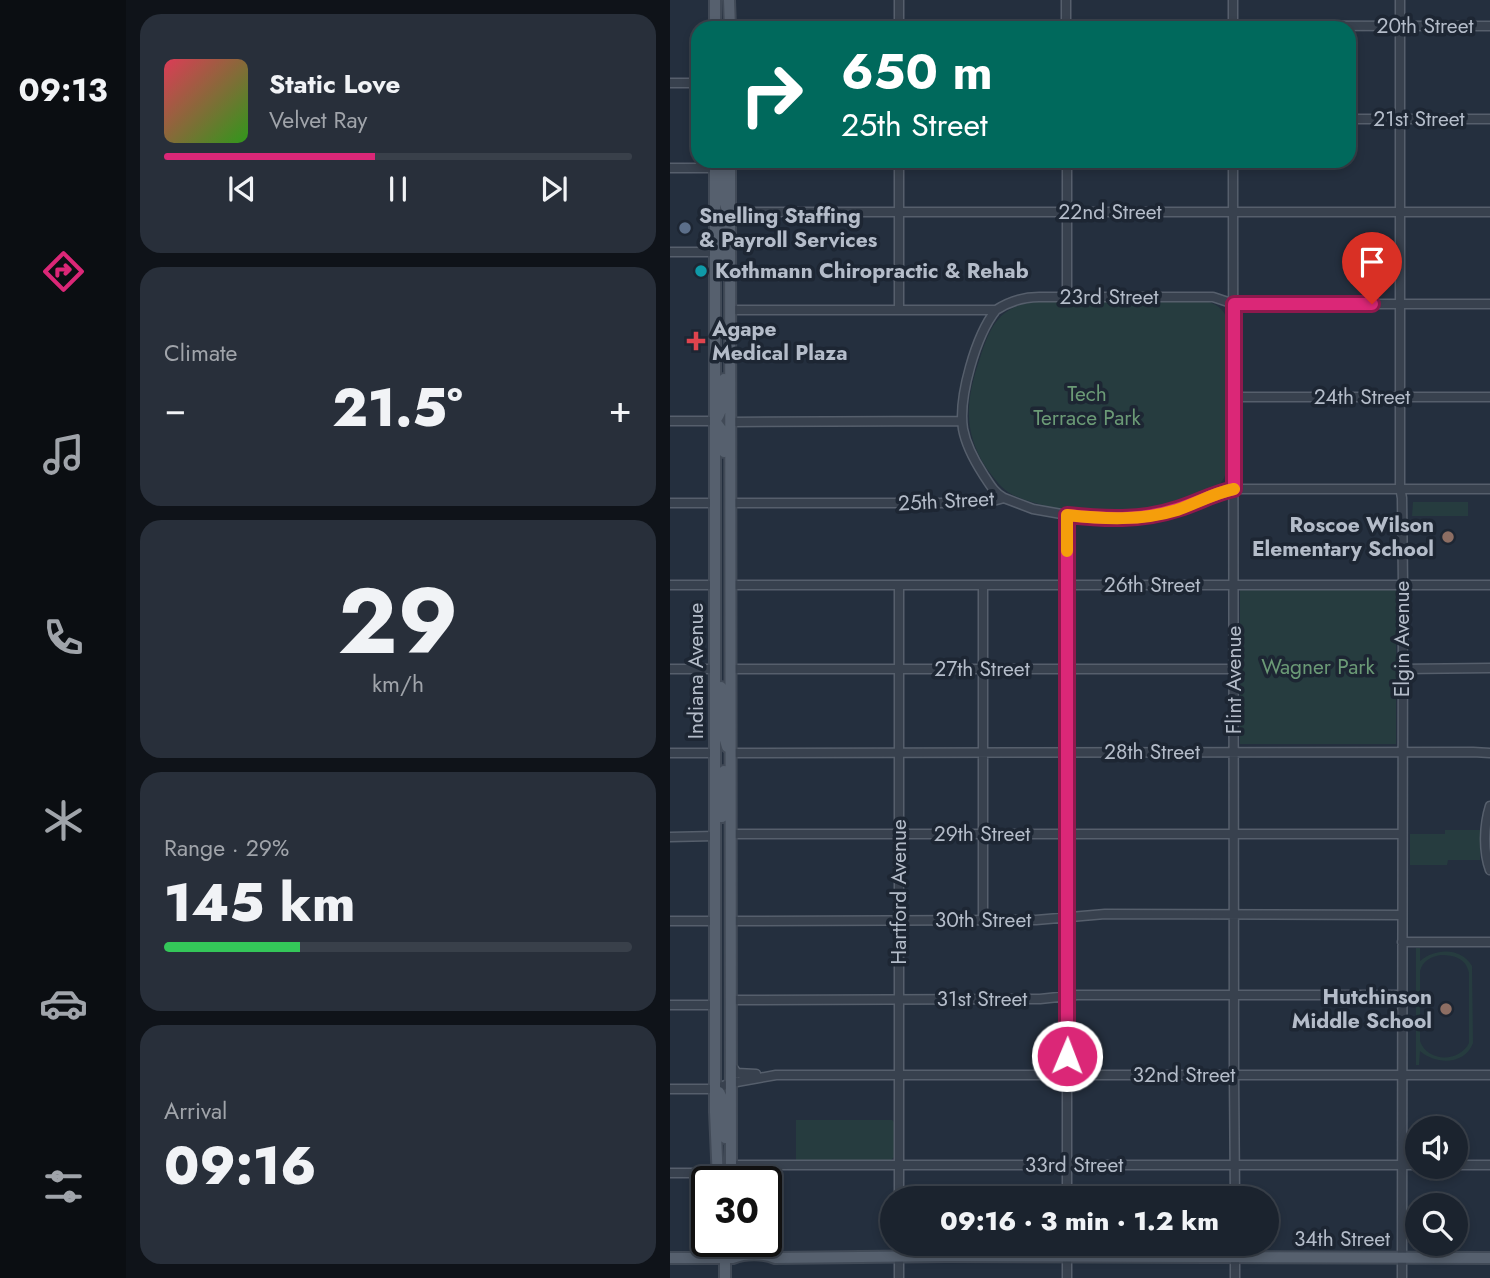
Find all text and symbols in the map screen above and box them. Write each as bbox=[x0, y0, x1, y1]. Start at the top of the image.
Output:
street label: 20th Street bbox=[1376, 11, 1474, 41]
text: 650 m bbox=[841, 37, 993, 107]
icon: right bbox=[726, 49, 817, 140]
text: Static Love bbox=[269, 65, 401, 103]
text: 09:13 bbox=[18, 67, 108, 113]
text: 25th Street bbox=[841, 102, 988, 148]
text: Velvet Ray bbox=[269, 103, 367, 137]
street label: 21st Street bbox=[1373, 104, 1465, 134]
icon: previous bbox=[223, 170, 261, 208]
icon: pause bbox=[379, 170, 417, 208]
icon: next bbox=[535, 170, 573, 208]
street label: 22nd Street bbox=[1058, 197, 1162, 227]
place label: Snelling Staffing & Payroll Services bbox=[699, 201, 878, 255]
marker: Snelling Staffing & Payroll Services bbox=[677, 220, 693, 236]
pin bbox=[1342, 232, 1402, 304]
icon: arrive bbox=[1353, 243, 1391, 281]
icon: directions bbox=[39, 247, 88, 296]
place label: Kothmann Chiropractic & Rehab bbox=[715, 256, 1029, 286]
marker: Kothmann Chiropractic & Rehab bbox=[693, 263, 709, 279]
street label: 23rd Street bbox=[1060, 282, 1159, 312]
place label: Agape Medical Plaza bbox=[711, 314, 848, 368]
marker: Agape Medical Plaza bbox=[686, 331, 706, 351]
text: Climate bbox=[164, 336, 237, 370]
text: 21.5° bbox=[332, 370, 463, 446]
park label: Tech Terrace Park bbox=[1033, 379, 1142, 433]
text: − bbox=[164, 381, 186, 436]
text: + bbox=[609, 381, 632, 436]
street label: 24th Street bbox=[1314, 382, 1410, 412]
icon: music bbox=[39, 430, 88, 479]
street label: 25th Street bbox=[897, 484, 995, 518]
place label: Roscoe Wilson Elementary School bbox=[1252, 510, 1434, 564]
marker: Roscoe Wilson Elementary School bbox=[1440, 529, 1456, 545]
text: 29 bbox=[338, 556, 458, 687]
street label: 26th Street bbox=[1104, 570, 1200, 600]
street label: Elgin Avenue bbox=[1387, 581, 1417, 697]
street label: Indiana Avenue bbox=[681, 603, 711, 739]
icon: phone bbox=[39, 613, 88, 662]
street label: Flint Avenue bbox=[1219, 626, 1249, 734]
park label: Wagner Park bbox=[1261, 652, 1376, 682]
street label: 27th Street bbox=[934, 654, 1030, 684]
text: km/h bbox=[372, 667, 424, 701]
street label: 28th Street bbox=[1104, 737, 1200, 767]
icon: climate bbox=[39, 796, 88, 845]
street label: Hartford Avenue bbox=[884, 819, 914, 965]
street label: 29th Street bbox=[934, 819, 1030, 849]
text: Range · 29% bbox=[164, 831, 289, 865]
text: 145 km bbox=[164, 865, 355, 941]
street label: 30th Street bbox=[935, 905, 1031, 935]
icon: car bbox=[39, 979, 88, 1028]
place label: Hutchinson Middle School bbox=[1292, 982, 1432, 1036]
street label: 31st Street bbox=[937, 984, 1027, 1014]
marker: Hutchinson Middle School bbox=[1438, 1001, 1454, 1017]
position arrow bbox=[1030, 1019, 1104, 1093]
street label: 32nd Street bbox=[1133, 1060, 1235, 1090]
text: Arrival bbox=[164, 1094, 227, 1128]
map controls bbox=[1405, 1116, 1468, 1256]
button: sound bbox=[1405, 1116, 1468, 1179]
text: 09:16 bbox=[164, 1128, 316, 1204]
street label: 33rd Street bbox=[1025, 1150, 1123, 1180]
icon: filters bbox=[39, 1162, 88, 1211]
speed limit sign: 30 bbox=[691, 1166, 782, 1257]
button: search bbox=[1405, 1193, 1468, 1256]
text: 09:16 · 3 min · 1.2 km bbox=[940, 1202, 1219, 1240]
street label: 34th Street bbox=[1294, 1224, 1390, 1254]

